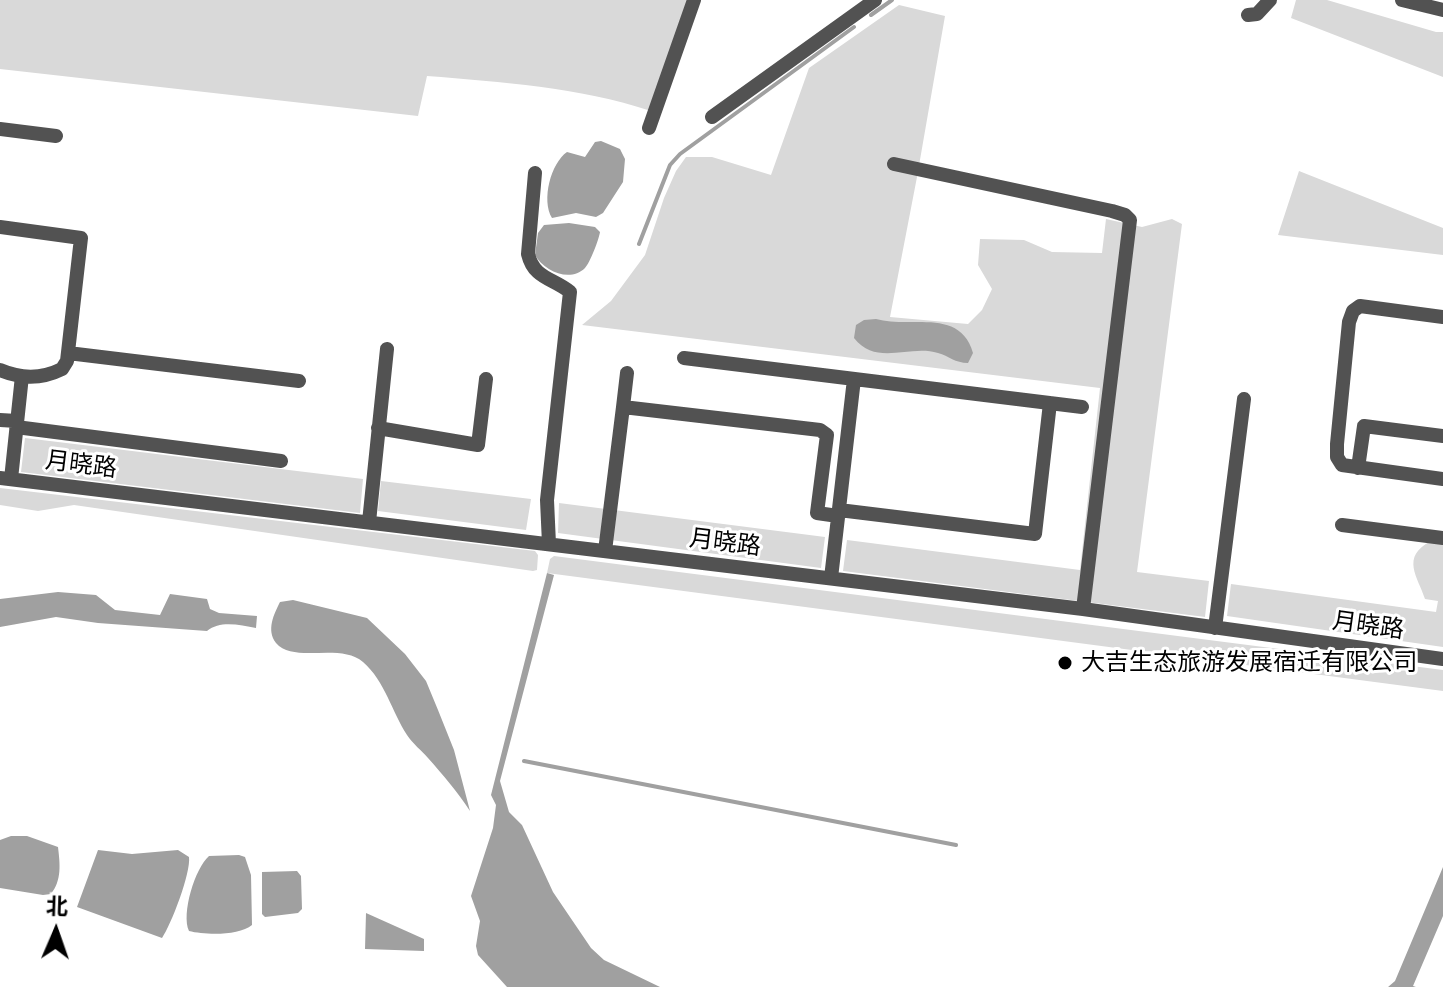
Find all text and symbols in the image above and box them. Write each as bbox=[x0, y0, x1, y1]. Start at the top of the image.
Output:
street label: 月晓路 bbox=[44, 446, 118, 484]
street label: 月晓路 bbox=[688, 524, 762, 562]
street label: 月晓路 bbox=[1330, 607, 1406, 645]
place label: 大吉生态旅游发展宿迁有限公司 bbox=[1081, 649, 1417, 677]
marker: 大吉生态旅游发展宿迁有限公司 bbox=[1056, 654, 1074, 672]
north arrow bbox=[16, 891, 96, 971]
text: 北 bbox=[45, 893, 68, 920]

